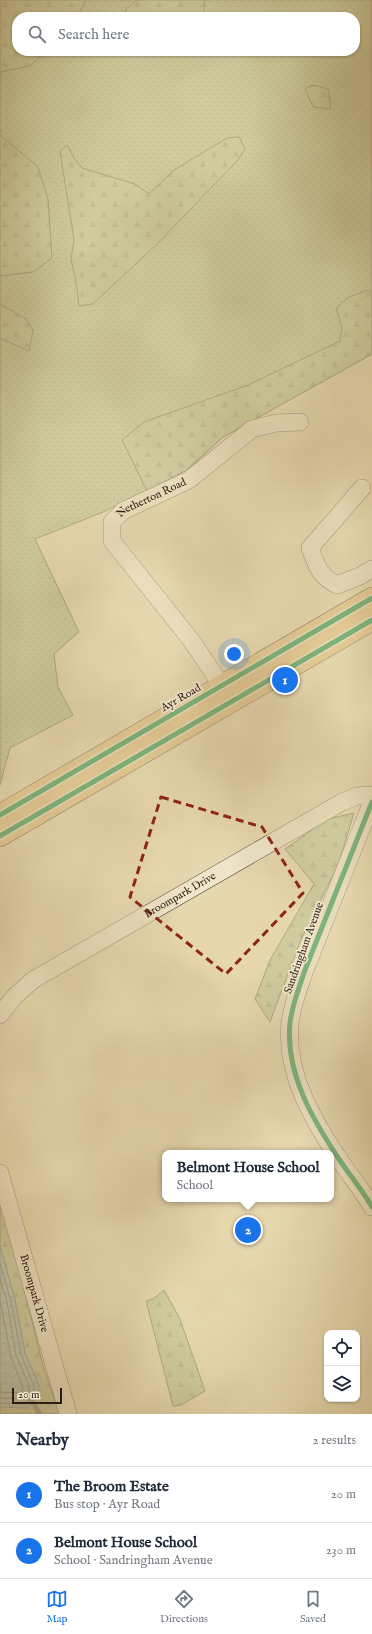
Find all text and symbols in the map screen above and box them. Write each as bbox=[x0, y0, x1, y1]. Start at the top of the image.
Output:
search box bbox=[12, 12, 360, 56]
icon: search bbox=[26, 23, 48, 45]
text: Search here bbox=[58, 25, 129, 44]
street label: Netherton Road bbox=[113, 475, 189, 521]
your location bbox=[224, 644, 244, 664]
pin: 1 bbox=[272, 665, 298, 695]
street label: Ayr Road bbox=[158, 681, 204, 716]
street label: Broompark Drive bbox=[142, 869, 218, 921]
street label: Sandringham Avenue bbox=[281, 900, 327, 996]
popup bbox=[162, 1150, 334, 1202]
text: Belmont House School bbox=[176, 1158, 320, 1177]
text: School bbox=[176, 1177, 213, 1194]
pin: 2 bbox=[235, 1215, 261, 1245]
street label: Broompark Drive bbox=[16, 1253, 52, 1334]
map controls bbox=[324, 1330, 360, 1402]
button: locate bbox=[324, 1330, 360, 1366]
button: layers bbox=[324, 1366, 360, 1402]
scale bar bbox=[12, 1386, 62, 1405]
text: 20 m bbox=[18, 1388, 39, 1402]
text: Nearby bbox=[16, 1430, 69, 1451]
text: 2 results bbox=[312, 1432, 356, 1449]
text: The Broom Estate bbox=[54, 1477, 169, 1496]
text: 1 bbox=[27, 1486, 31, 1503]
text: 20 m bbox=[331, 1486, 356, 1503]
text: Bus stop · Ayr Road bbox=[54, 1496, 160, 1513]
text: Belmont House School bbox=[54, 1533, 197, 1552]
text: 2 bbox=[26, 1542, 32, 1559]
text: 230 m bbox=[326, 1542, 356, 1559]
text: School · Sandringham Avenue bbox=[54, 1552, 213, 1569]
tab: Map bbox=[46, 1588, 68, 1626]
tab: Directions bbox=[160, 1588, 208, 1626]
tab: Saved bbox=[300, 1588, 326, 1626]

